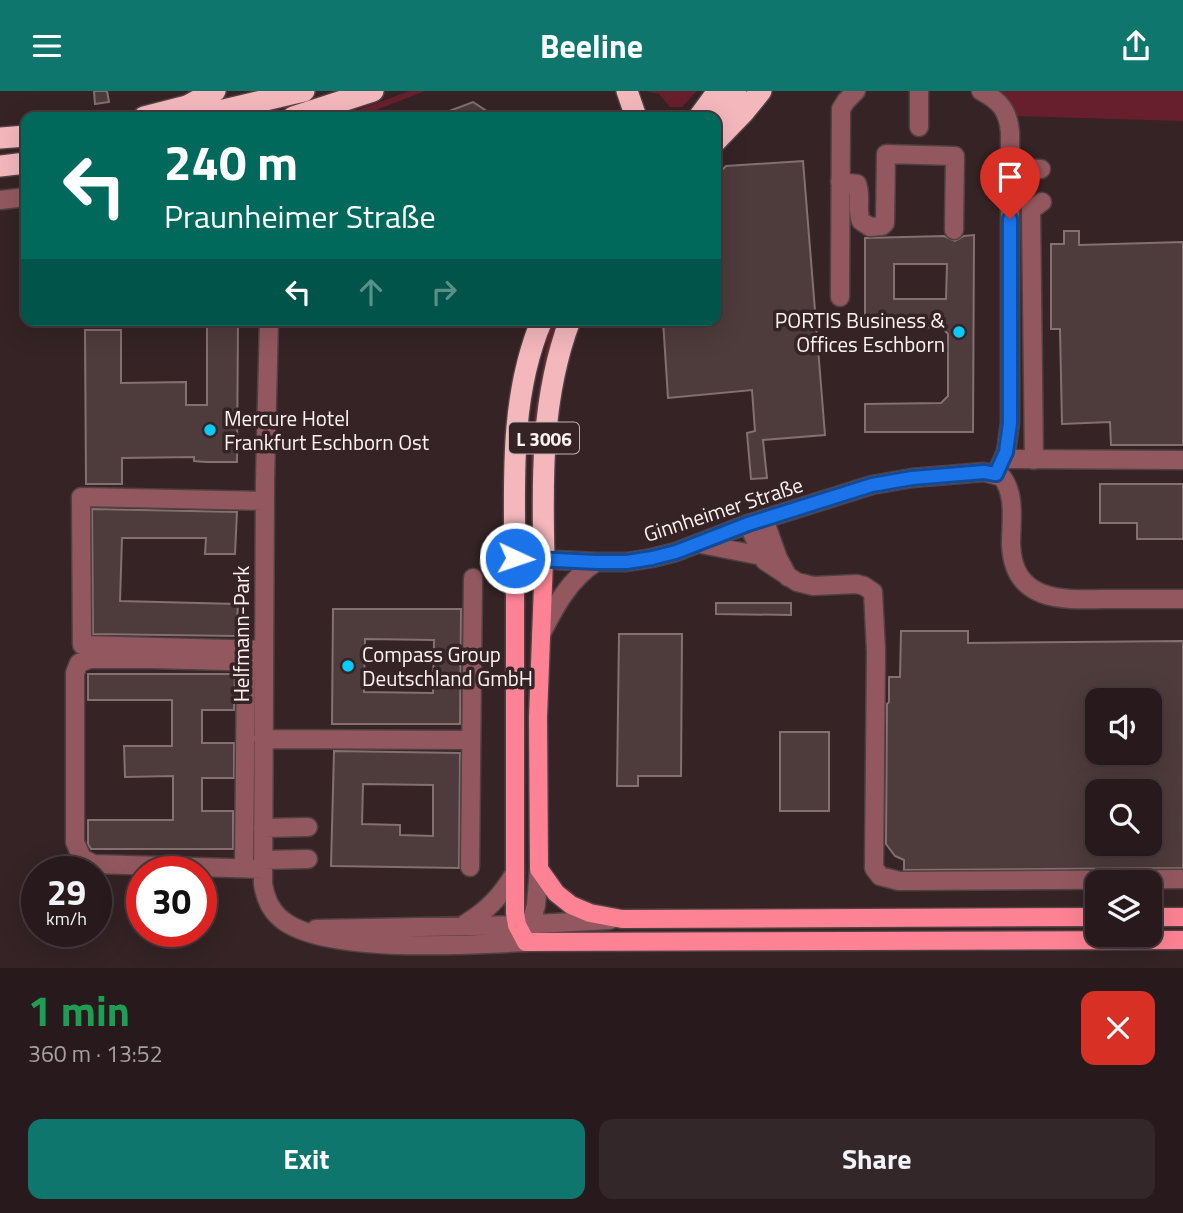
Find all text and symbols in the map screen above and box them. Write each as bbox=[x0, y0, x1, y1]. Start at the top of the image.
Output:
text: Beeline bbox=[540, 22, 643, 70]
icon: menu bbox=[28, 27, 66, 65]
icon: share bbox=[1117, 27, 1155, 65]
text: 240 m bbox=[164, 124, 298, 199]
icon: left bbox=[49, 140, 140, 231]
pin bbox=[980, 147, 1040, 219]
icon: arrive bbox=[991, 158, 1029, 196]
text: Praunheimer Straße bbox=[164, 192, 436, 240]
icon: left bbox=[279, 273, 317, 311]
icon: ahead bbox=[352, 273, 390, 311]
icon: right bbox=[425, 273, 463, 311]
place label: PORTIS Business & Offices Eschborn bbox=[775, 304, 946, 360]
marker: PORTIS Business & Offices Eschborn bbox=[951, 324, 967, 340]
place label: Mercure Hotel Frankfurt Eschborn Ost bbox=[224, 402, 430, 458]
marker: Mercure Hotel Frankfurt Eschborn Ost bbox=[202, 422, 218, 438]
road number: L 3006 bbox=[509, 423, 579, 453]
street label: Ginnheimer Straße bbox=[639, 468, 807, 550]
position arrow bbox=[478, 521, 552, 595]
street label: Helfmann-Park bbox=[225, 566, 257, 702]
place label: Compass Group Deutschland GmbH bbox=[362, 638, 533, 694]
marker: Compass Group Deutschland GmbH bbox=[340, 658, 356, 674]
map controls bbox=[1085, 688, 1162, 947]
button: sound bbox=[1085, 688, 1162, 765]
button: search bbox=[1085, 779, 1162, 856]
speed limit sign: 30 bbox=[126, 856, 217, 947]
text: 29 bbox=[47, 865, 86, 919]
button: layers bbox=[1085, 870, 1162, 947]
text: km/h bbox=[46, 905, 87, 932]
text: 1 min bbox=[28, 978, 130, 1042]
button: close bbox=[1081, 991, 1155, 1065]
text: 360 m · 13:52 bbox=[28, 1036, 163, 1071]
button: Exit bbox=[28, 1119, 585, 1199]
button: Share bbox=[599, 1119, 1155, 1199]

